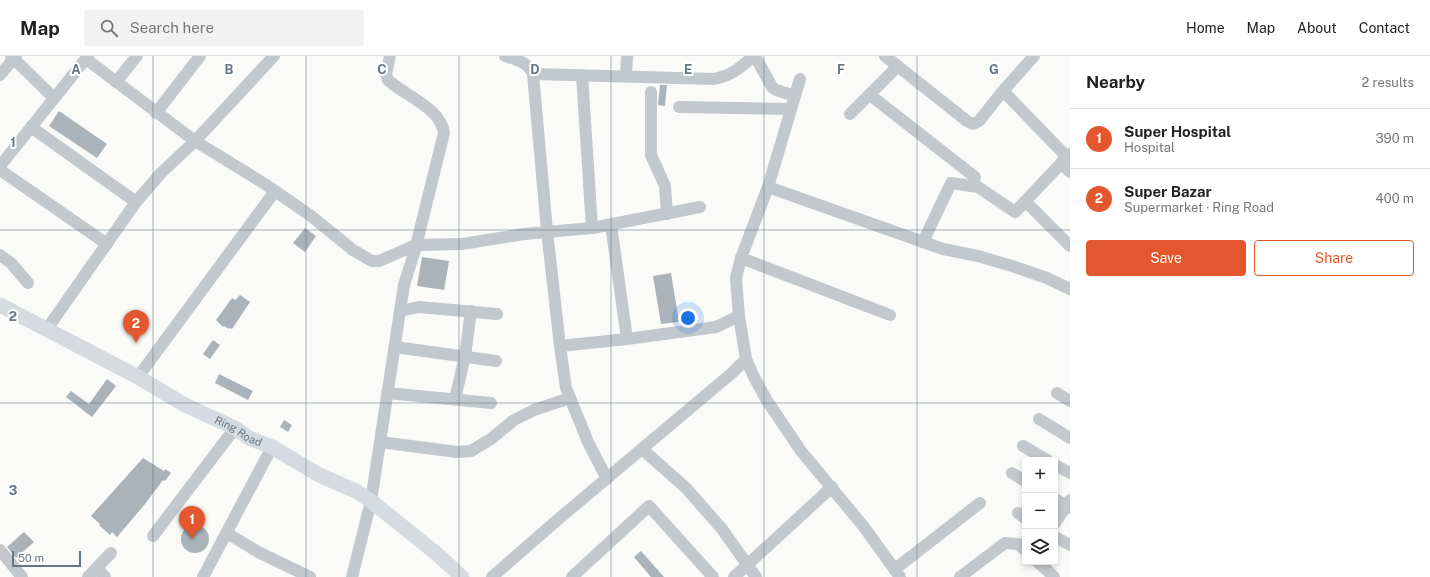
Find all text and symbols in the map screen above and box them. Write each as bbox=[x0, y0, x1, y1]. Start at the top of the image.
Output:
search box bbox=[84, 10, 364, 46]
text: Map bbox=[20, 17, 60, 39]
icon: search bbox=[98, 17, 120, 39]
text: Search here bbox=[130, 19, 214, 36]
text: Home bbox=[1186, 20, 1225, 36]
text: Map bbox=[1247, 20, 1275, 36]
text: About bbox=[1297, 20, 1337, 36]
text: Contact bbox=[1359, 20, 1410, 36]
text: A bbox=[71, 62, 81, 77]
text: B bbox=[225, 62, 234, 77]
text: C bbox=[377, 62, 387, 77]
text: D bbox=[530, 62, 540, 77]
text: E bbox=[684, 62, 692, 77]
text: F bbox=[837, 62, 845, 77]
text: G bbox=[989, 62, 999, 77]
text: Nearby bbox=[1086, 72, 1145, 92]
text: 2 results bbox=[1362, 75, 1414, 90]
text: Super Hospital bbox=[1124, 123, 1231, 140]
text: 1 bbox=[1096, 131, 1102, 146]
text: 390 m bbox=[1376, 131, 1414, 146]
text: 1 bbox=[10, 135, 16, 150]
text: Hospital bbox=[1124, 140, 1175, 155]
text: Super Bazar bbox=[1124, 183, 1212, 200]
text: 2 bbox=[1095, 191, 1103, 206]
text: 400 m bbox=[1376, 191, 1414, 206]
text: Supermarket · Ring Road bbox=[1124, 200, 1274, 215]
button: Save bbox=[1086, 240, 1246, 276]
button: Share bbox=[1254, 240, 1414, 276]
your location bbox=[678, 308, 698, 328]
text: 2 bbox=[9, 309, 17, 324]
pin: 2 bbox=[123, 310, 149, 343]
street label: Ring Road bbox=[213, 414, 264, 448]
map controls bbox=[1022, 457, 1058, 565]
button: + bbox=[1022, 457, 1058, 493]
text: 3 bbox=[9, 483, 18, 498]
button: − bbox=[1022, 493, 1058, 529]
pin: 1 bbox=[179, 506, 205, 539]
button: layers bbox=[1022, 529, 1058, 565]
scale bar bbox=[12, 549, 81, 568]
text: 50 m bbox=[18, 552, 44, 564]

